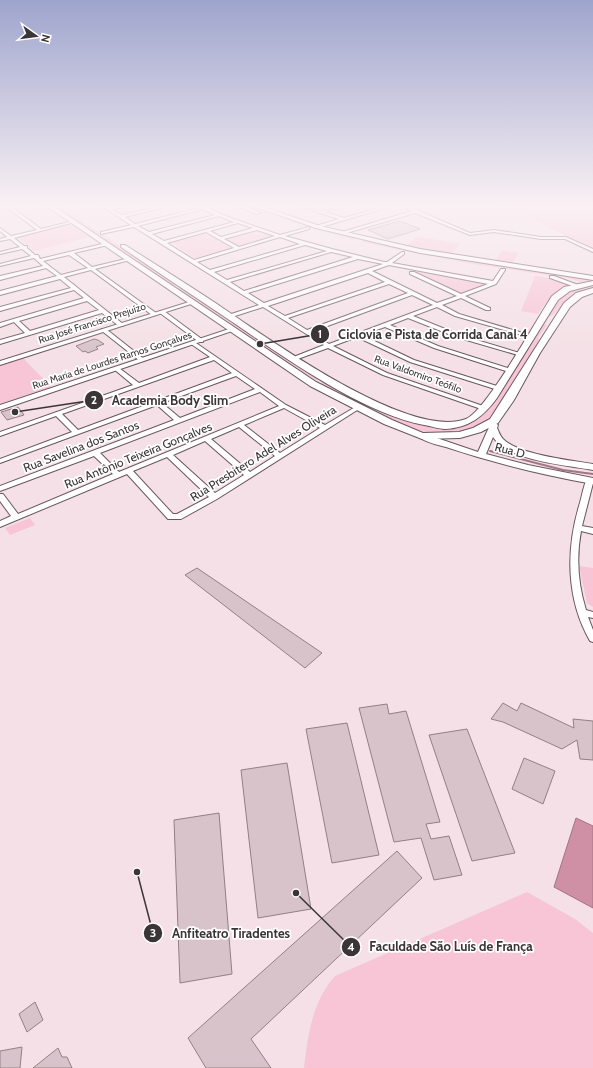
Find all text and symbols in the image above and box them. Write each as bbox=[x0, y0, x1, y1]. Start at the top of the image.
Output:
north arrow bbox=[16, 16, 56, 56]
text: N bbox=[38, 33, 53, 44]
street label: Rua José Francisco Prejuízo bbox=[37, 299, 148, 347]
callout: Ciclovia e Pista de Corrida Canal 4 bbox=[310, 322, 536, 347]
text: 1 bbox=[318, 326, 322, 341]
text: Ciclovia e Pista de Corrida Canal 4 bbox=[338, 326, 528, 342]
street label: Rua Maria de Lourdes Ramos Gonçalves bbox=[31, 328, 193, 392]
street label: Rua Valdomiro Teófilo bbox=[373, 352, 464, 396]
callout: Academia Body Slim bbox=[84, 388, 236, 413]
text: 2 bbox=[91, 392, 97, 407]
text: Academia Body Slim bbox=[112, 392, 228, 408]
street label: Rua Presbitero Adel Alves Oliveira bbox=[187, 402, 339, 504]
street label: Rua Savelina dos Santos bbox=[21, 417, 141, 475]
street label: Rua Antônio Teixeira Gonçalves bbox=[62, 419, 214, 491]
street label: Rua D bbox=[493, 439, 527, 461]
callout: Anfiteatro Tiradentes bbox=[143, 921, 298, 946]
text: 3 bbox=[150, 925, 156, 940]
text: Anfiteatro Tiradentes bbox=[172, 925, 291, 941]
callout: Faculdade São Luís de França bbox=[341, 934, 540, 959]
text: Faculdade São Luís de França bbox=[369, 938, 533, 954]
text: 4 bbox=[347, 939, 355, 954]

